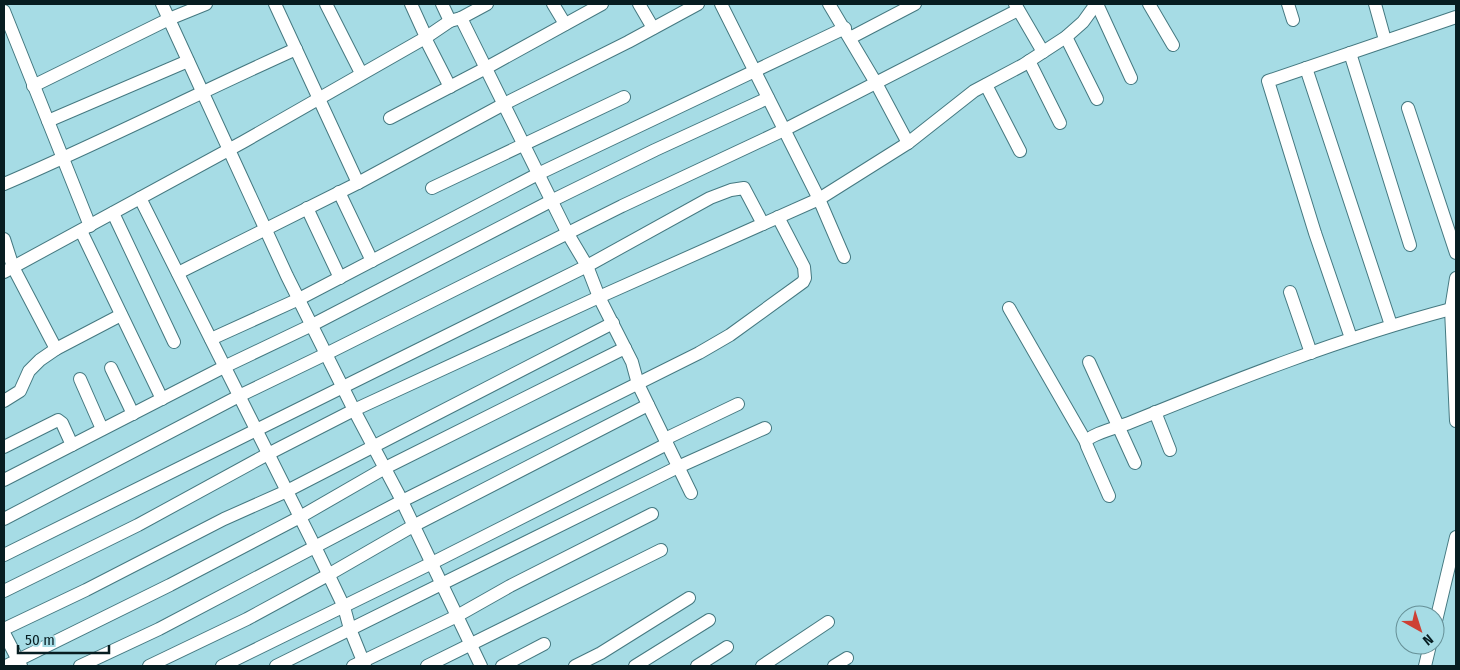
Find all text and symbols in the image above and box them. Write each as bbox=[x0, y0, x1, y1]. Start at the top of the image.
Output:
north arrow bbox=[1395, 605, 1445, 655]
scale bar bbox=[18, 622, 109, 654]
text: N bbox=[1419, 630, 1436, 649]
text: 50 m bbox=[25, 631, 55, 649]

